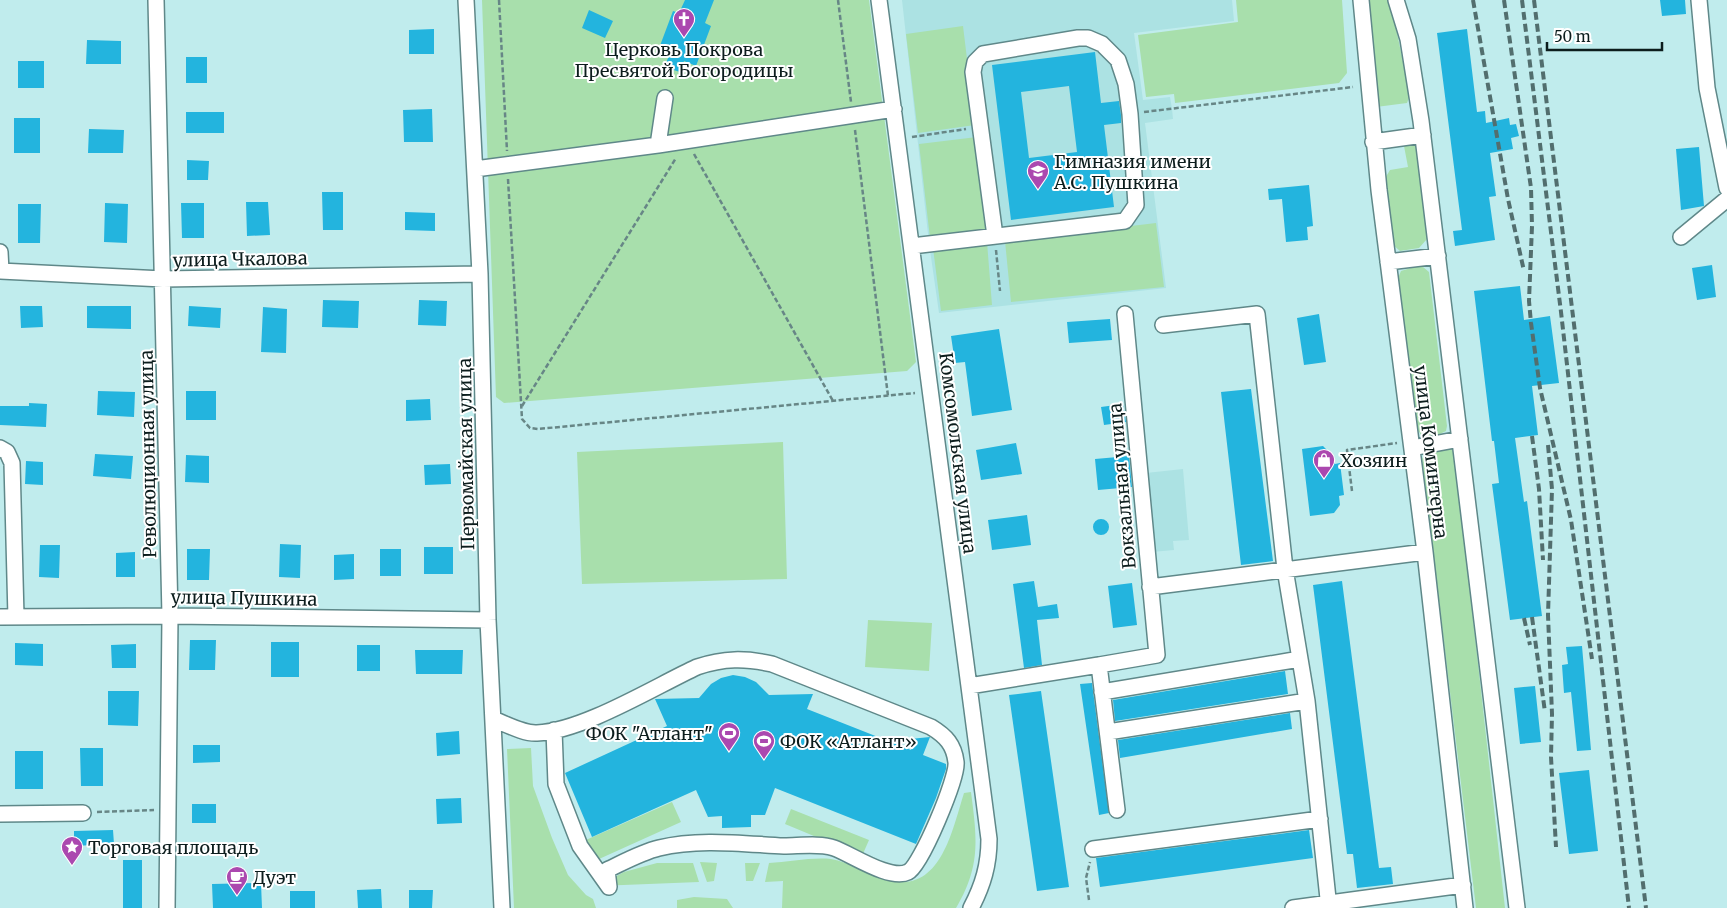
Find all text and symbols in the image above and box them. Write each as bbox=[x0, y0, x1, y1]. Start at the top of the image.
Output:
church icon: Церковь Покрова Пресвятой Богородицы bbox=[672, 7, 696, 38]
scale bar bbox=[1547, 20, 1662, 52]
text: 50 m bbox=[1554, 27, 1591, 46]
place label: Церковь Покрова Пресвятой Богородицы bbox=[575, 38, 793, 82]
place label: Гимназия имени А.С. Пушкина bbox=[1053, 150, 1211, 194]
school or university icon: Гимназия имени А.С. Пушкина bbox=[1026, 159, 1050, 190]
street label: улица Чкалова bbox=[172, 246, 308, 272]
street label: Революционная улица bbox=[135, 349, 161, 558]
street label: Комсомольская улица bbox=[934, 351, 982, 555]
street label: Первомайская улица bbox=[453, 357, 479, 550]
street label: улица Коминтерна bbox=[1409, 364, 1453, 540]
street label: Вокзальная улица bbox=[1103, 402, 1141, 570]
shop icon: Хозяин bbox=[1312, 448, 1336, 479]
place label: Хозяин bbox=[1340, 449, 1407, 472]
street label: улица Пушкина bbox=[170, 585, 318, 611]
sports icon: ФОК "Атлант" bbox=[717, 721, 741, 752]
place label: ФОК "Атлант" bbox=[586, 722, 713, 745]
sports icon: ФОК «Атлант» bbox=[752, 729, 776, 760]
place label: ФОК «Атлант» bbox=[780, 730, 917, 753]
place icon: Торговая площадь bbox=[60, 835, 84, 866]
place label: Торговая площадь bbox=[88, 836, 258, 859]
cafe icon: Дуэт bbox=[225, 865, 249, 896]
place label: Дуэт bbox=[253, 866, 296, 889]

